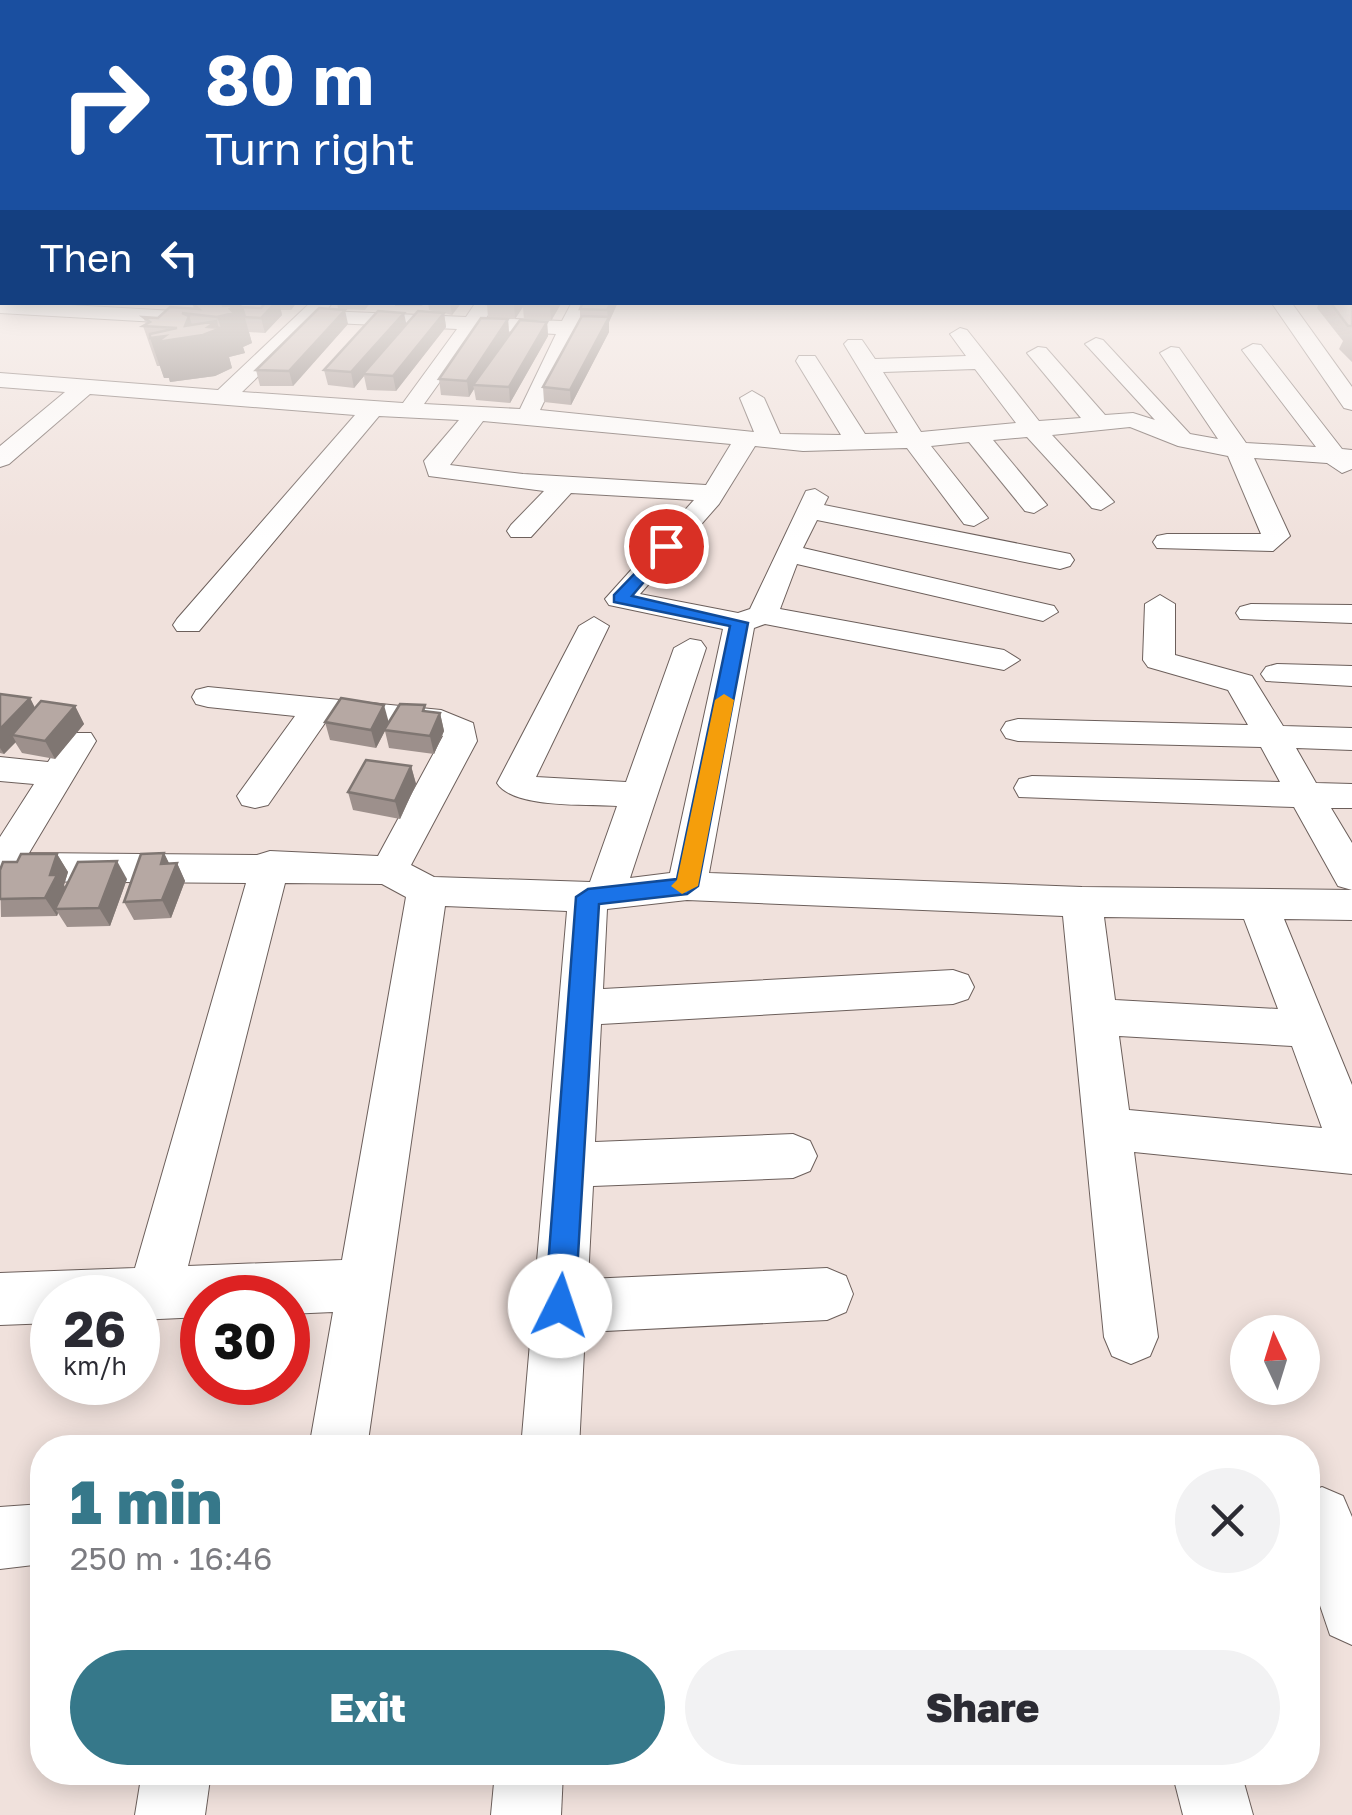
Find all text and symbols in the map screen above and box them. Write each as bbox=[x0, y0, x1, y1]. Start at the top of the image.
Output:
text: 80 m bbox=[205, 36, 374, 120]
icon: right bbox=[40, 40, 170, 170]
text: Turn right bbox=[205, 121, 415, 175]
icon: left bbox=[152, 230, 207, 285]
text: Then bbox=[40, 235, 132, 280]
pin bbox=[624, 504, 709, 589]
icon: arrive bbox=[639, 519, 694, 574]
position arrow bbox=[508, 1254, 612, 1358]
speed limit sign: 30 bbox=[180, 1275, 310, 1405]
text: 26 bbox=[64, 1298, 126, 1358]
north arrow bbox=[1230, 1315, 1320, 1405]
map controls bbox=[1230, 1315, 1320, 1405]
text: km/h bbox=[63, 1350, 127, 1381]
text: 1 min bbox=[70, 1465, 222, 1537]
button: close bbox=[1175, 1468, 1280, 1573]
text: 250 m · 16:46 bbox=[70, 1539, 272, 1577]
button: Exit bbox=[70, 1650, 665, 1765]
button: Share bbox=[685, 1650, 1280, 1765]

